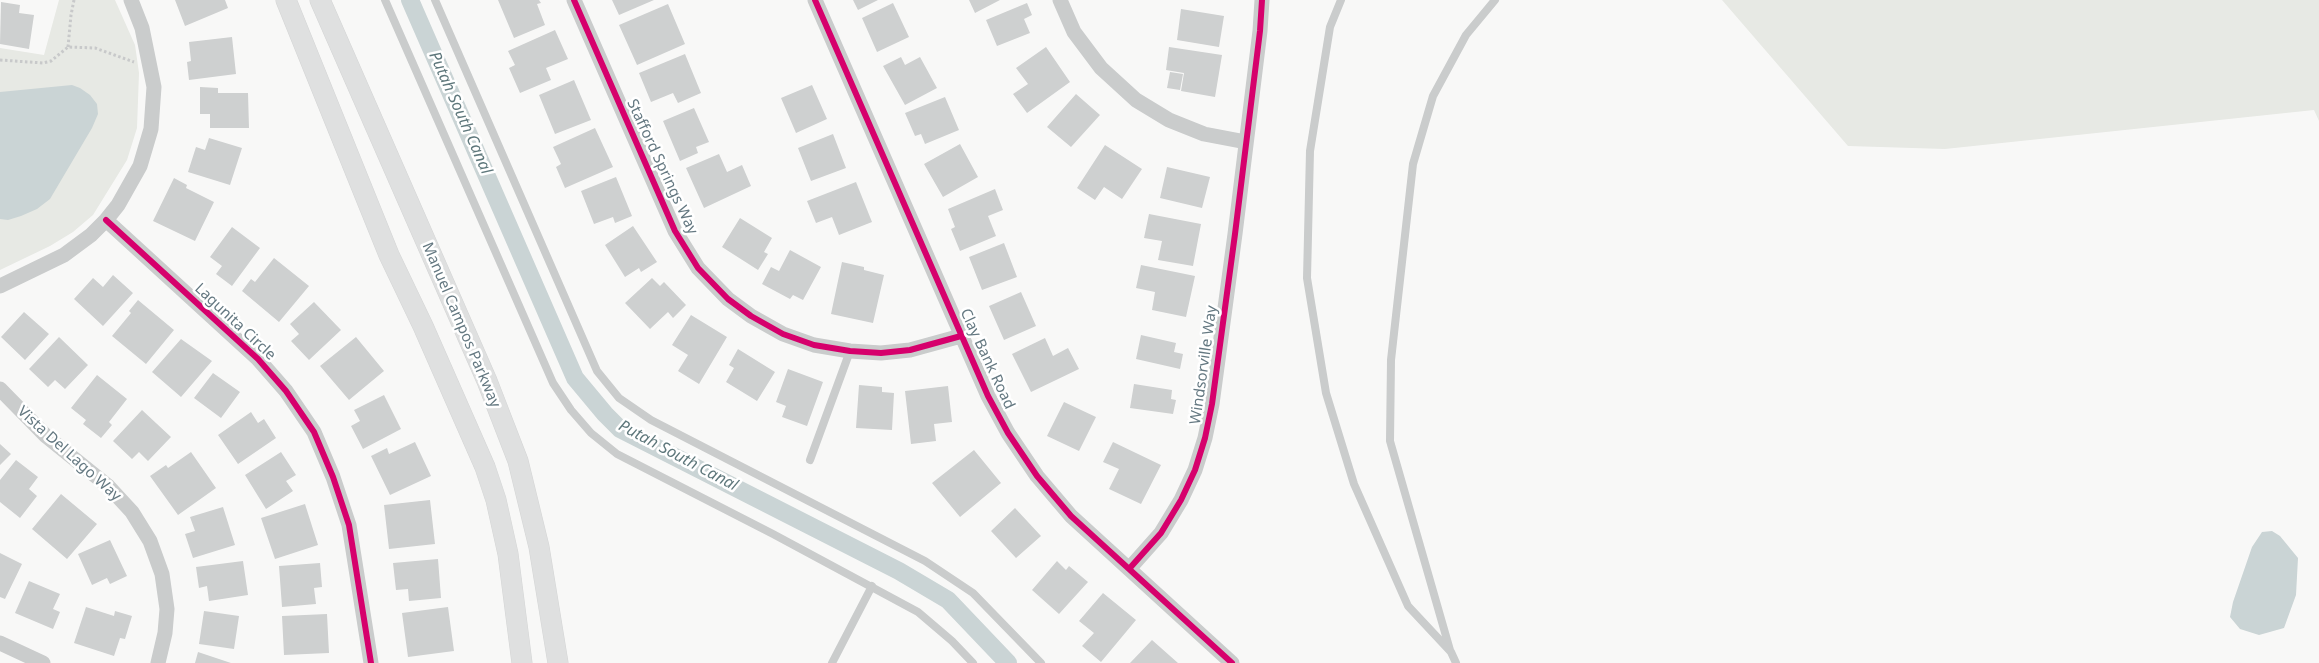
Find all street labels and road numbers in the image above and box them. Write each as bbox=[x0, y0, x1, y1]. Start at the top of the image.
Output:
street label: Stafford Springs Way bbox=[623, 96, 701, 238]
street label: Manuel Campos Parkway bbox=[418, 240, 504, 410]
street label: Lagunita Circle bbox=[191, 280, 279, 364]
street label: Windsorville Way bbox=[1187, 304, 1221, 426]
street label: Clay Bank Road bbox=[956, 306, 1018, 412]
street label: Vista Del Lago Way bbox=[14, 403, 124, 505]

